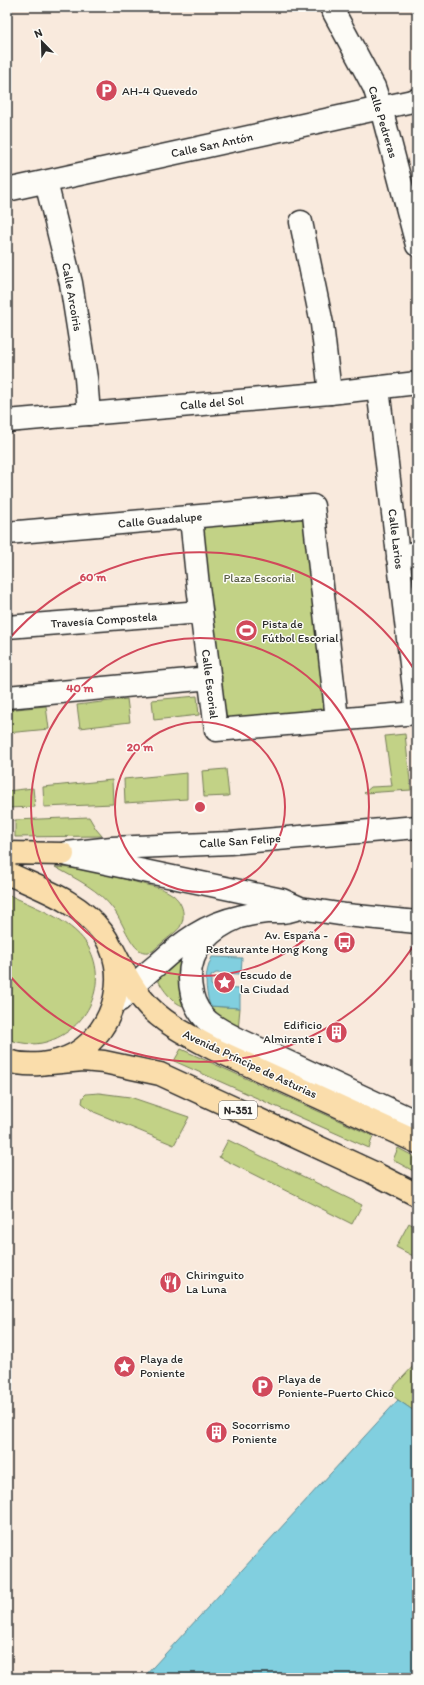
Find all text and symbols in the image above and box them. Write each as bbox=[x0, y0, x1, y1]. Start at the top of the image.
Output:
north arrow bbox=[22, 22, 62, 62]
text: N bbox=[32, 26, 44, 41]
parking icon: AH-4 Quevedo bbox=[94, 78, 120, 104]
place label: AH-4 Quevedo bbox=[122, 84, 198, 98]
street label: Calle Pedreras bbox=[365, 84, 401, 160]
street label: Calle San Antón bbox=[170, 129, 254, 161]
street label: Calle Arcoíris bbox=[59, 262, 85, 332]
street label: Calle del Sol bbox=[180, 393, 245, 413]
street label: Calle Larios bbox=[385, 508, 407, 570]
street label: Calle Guadalupe bbox=[117, 509, 203, 531]
text: 60 m bbox=[80, 570, 107, 584]
park label: Plaza Escorial bbox=[223, 571, 295, 585]
street label: Travesía Compostela bbox=[50, 609, 159, 631]
place label: Pista de Fútbol Escorial bbox=[262, 617, 339, 645]
sports icon: Pista de Fútbol Escorial bbox=[233, 618, 259, 644]
street label: Calle Escorial bbox=[199, 649, 221, 720]
text: 40 m bbox=[66, 681, 95, 695]
text: 20 m bbox=[127, 740, 154, 754]
centre of rings bbox=[193, 800, 207, 814]
street label: Calle San Felipe bbox=[199, 831, 281, 851]
place label: Av. España - Restaurante Hong Kong bbox=[206, 928, 329, 956]
bus stop icon: Av. España - Restaurante Hong Kong bbox=[331, 929, 357, 955]
place label: Escudo de la Ciudad bbox=[240, 968, 292, 996]
place icon: Escudo de la Ciudad bbox=[211, 969, 237, 995]
place label: Edificio Almirante I bbox=[263, 1018, 322, 1046]
building icon: Edificio Almirante I bbox=[324, 1019, 350, 1045]
street label: Avenida Príncipe de Asturias bbox=[181, 1027, 319, 1101]
road number: N-351 bbox=[219, 1101, 257, 1119]
place label: Chiringuito La Luna bbox=[186, 1268, 244, 1296]
restaurant icon: Chiringuito La Luna bbox=[158, 1269, 184, 1295]
place label: Playa de Poniente bbox=[140, 1352, 185, 1380]
place icon: Playa de Poniente bbox=[111, 1353, 137, 1379]
place label: Playa de Poniente-Puerto Chico bbox=[278, 1372, 394, 1400]
parking icon: Playa de Poniente-Puerto Chico bbox=[250, 1373, 276, 1399]
place label: Socorrismo Poniente bbox=[232, 1418, 290, 1446]
building icon: Socorrismo Poniente bbox=[203, 1419, 229, 1445]

